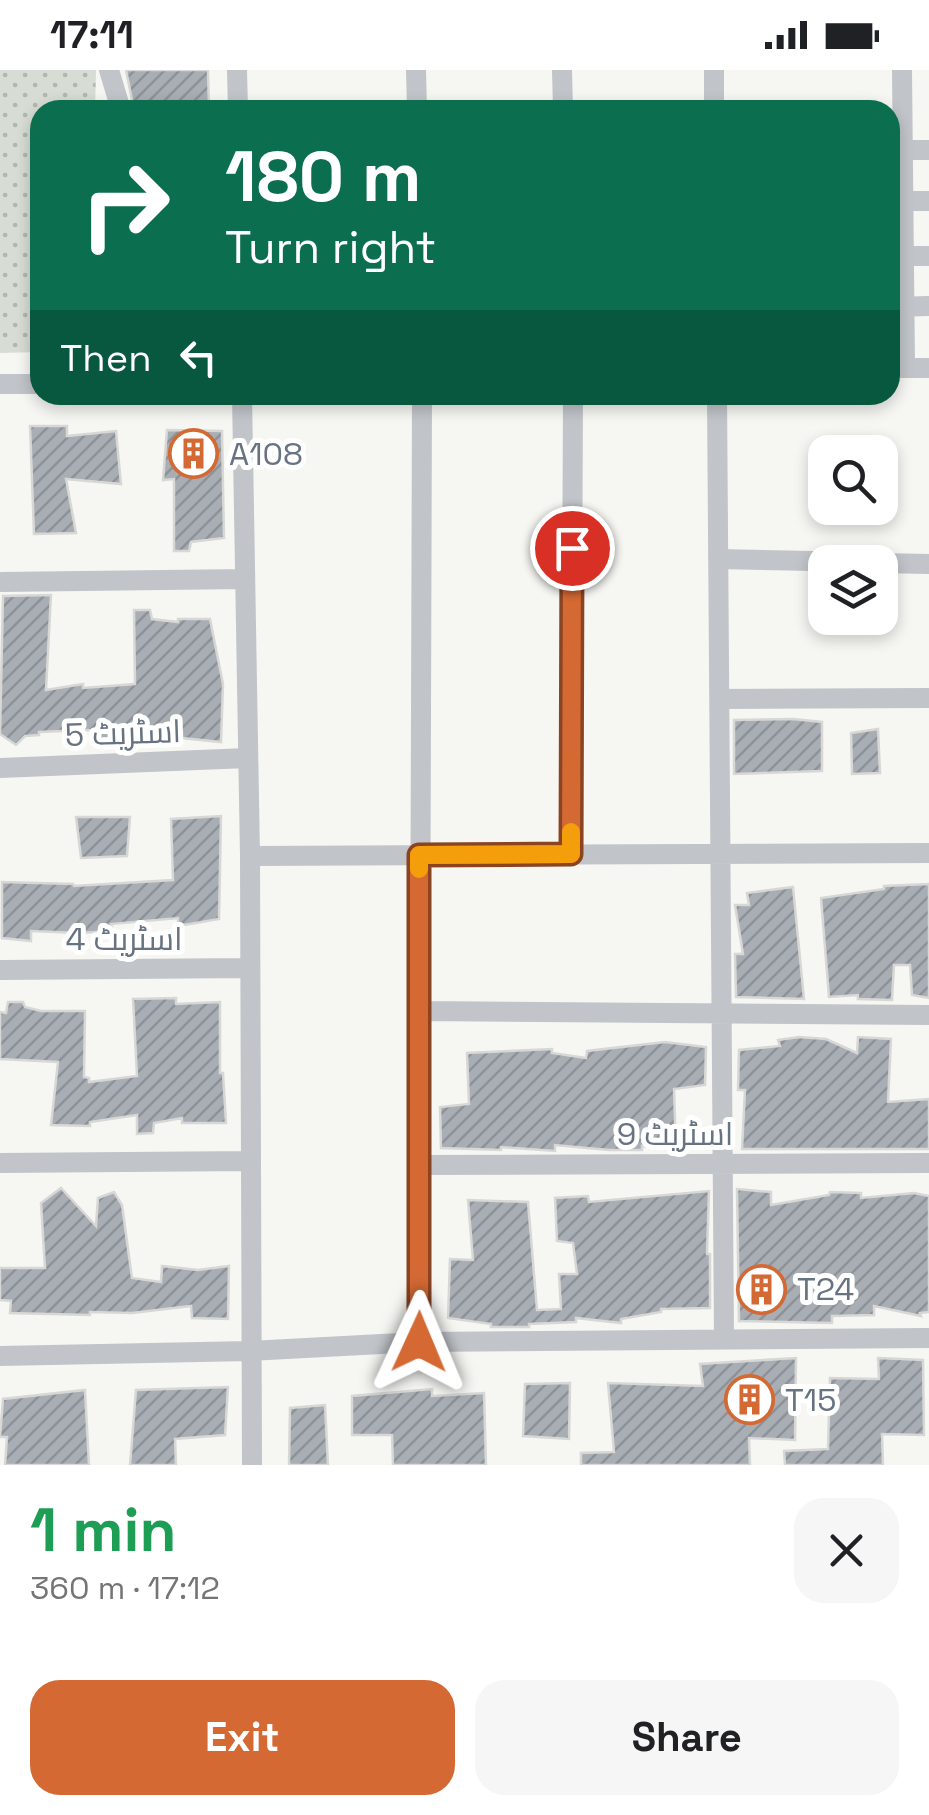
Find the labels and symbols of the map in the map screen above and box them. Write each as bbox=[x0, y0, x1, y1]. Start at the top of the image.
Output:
building icon: A108 bbox=[168, 428, 220, 480]
place label: A108 bbox=[229, 434, 303, 474]
pin bbox=[530, 506, 615, 591]
street label: اسٹریٹ 5 bbox=[64, 711, 182, 755]
street label: اسٹریٹ 4 bbox=[65, 919, 183, 959]
street label: اسٹریٹ 9 bbox=[617, 1114, 733, 1154]
building icon: T24 bbox=[736, 1263, 788, 1315]
place label: T24 bbox=[797, 1269, 854, 1309]
position arrow bbox=[367, 1290, 471, 1394]
building icon: T15 bbox=[724, 1374, 776, 1426]
place label: T15 bbox=[785, 1380, 836, 1420]

